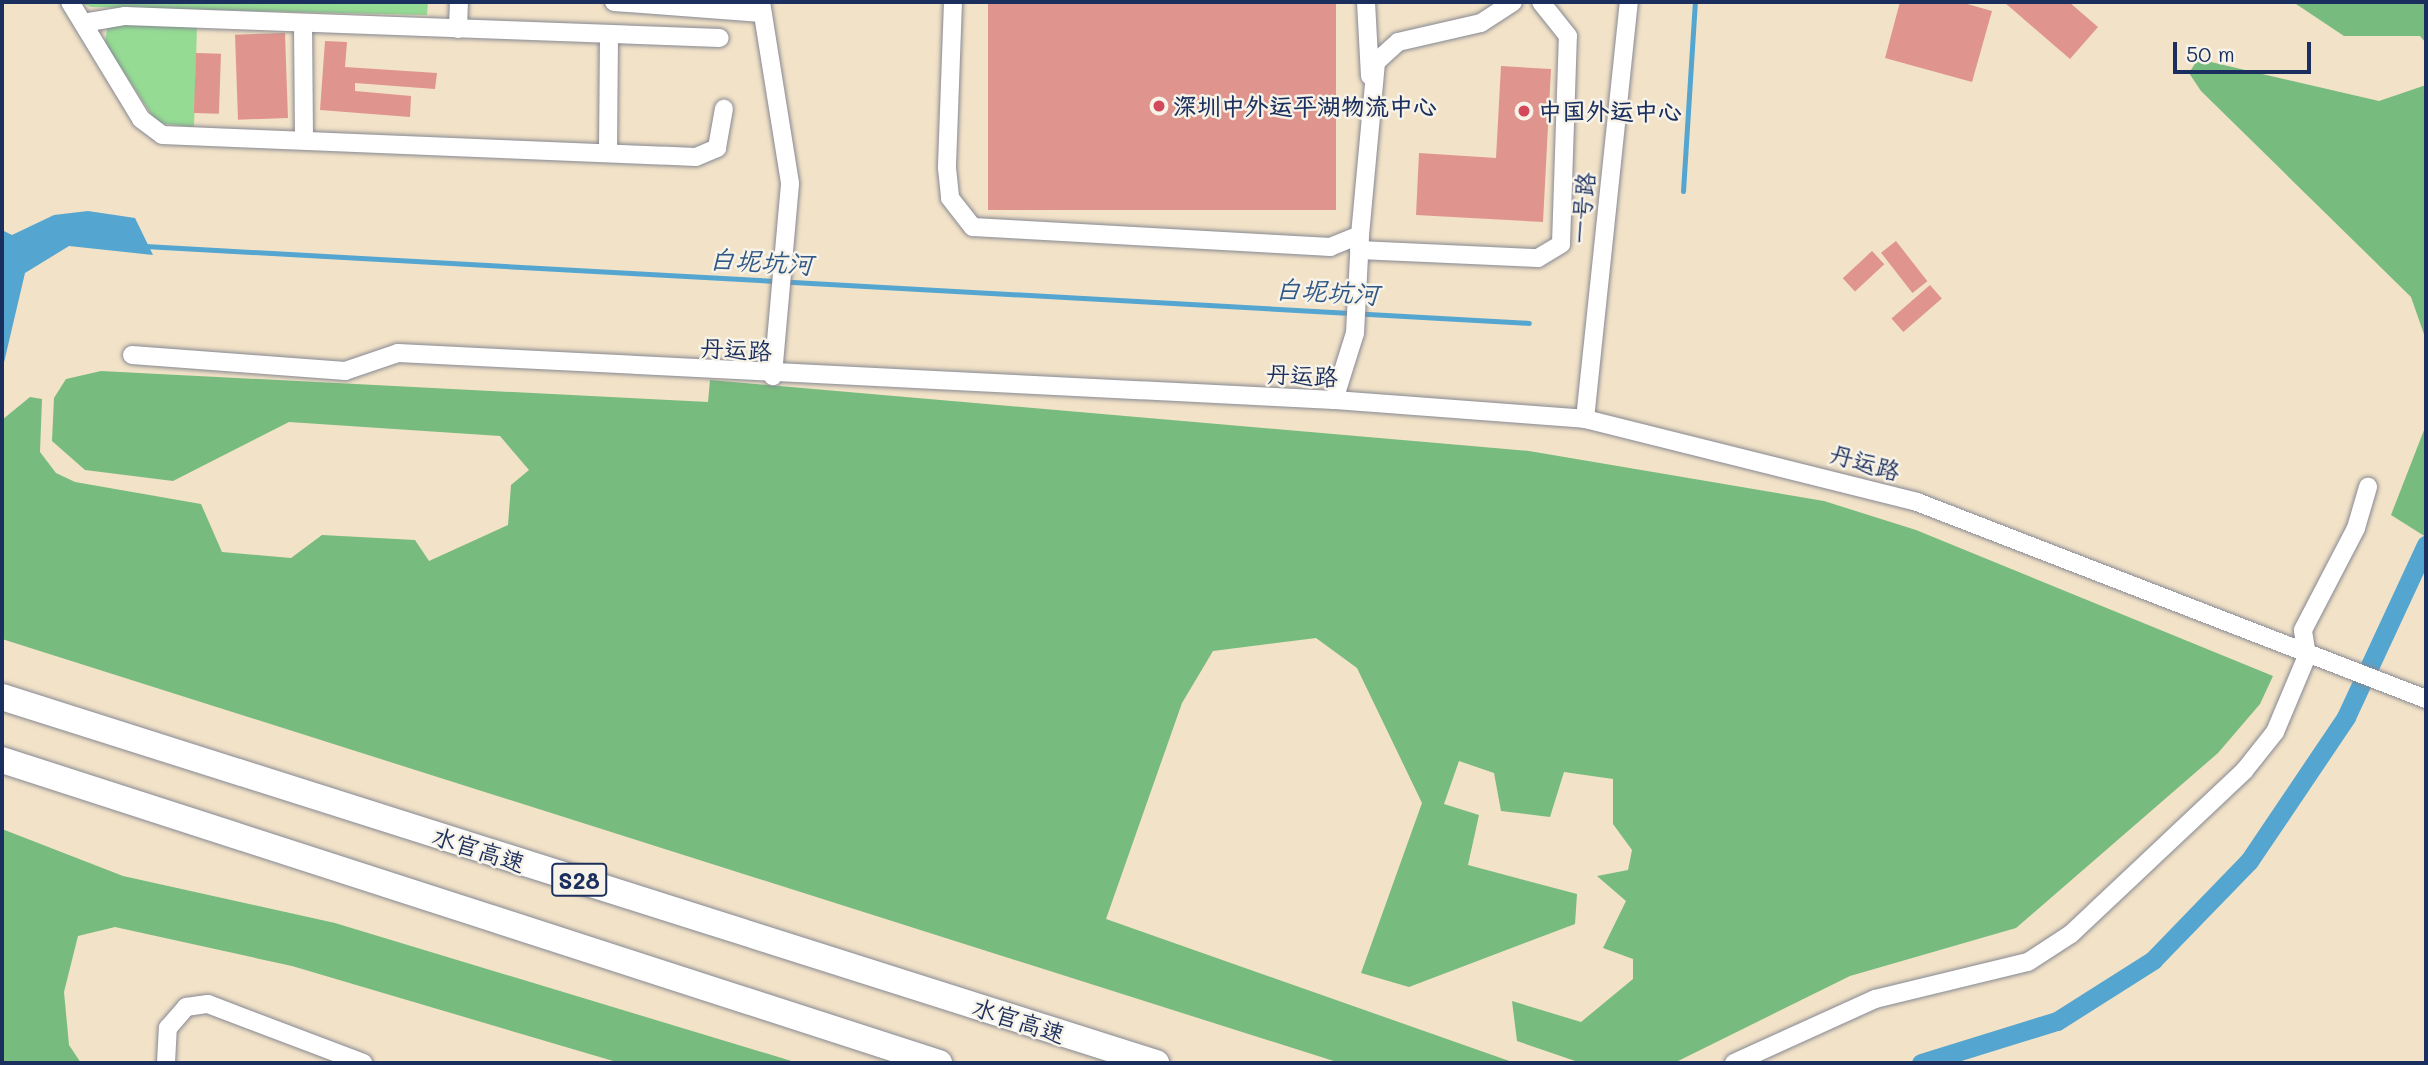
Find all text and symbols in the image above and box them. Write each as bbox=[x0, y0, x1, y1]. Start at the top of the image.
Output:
scale bar bbox=[2176, 28, 2314, 72]
text: 50 m bbox=[2186, 40, 2235, 67]
place label: 深圳中外运平湖物流中心 bbox=[1173, 92, 1437, 120]
place label: 中国外运中心 bbox=[1538, 97, 1682, 125]
marker: 深圳中外运平湖物流中心 bbox=[1151, 98, 1167, 114]
marker: 中国外运中心 bbox=[1516, 103, 1532, 119]
street label: 一号路 bbox=[1564, 171, 1600, 245]
water label: 白坭坑河 bbox=[708, 244, 814, 280]
water label: 白坭坑河 bbox=[1274, 274, 1380, 310]
street label: 丹运路 bbox=[699, 333, 773, 365]
street label: 丹运路 bbox=[1265, 359, 1339, 391]
street label: 丹运路 bbox=[1826, 438, 1904, 486]
street label: 水官高速 bbox=[429, 820, 529, 878]
road number: S28 bbox=[551, 860, 607, 900]
street label: 水官高速 bbox=[969, 991, 1069, 1049]

